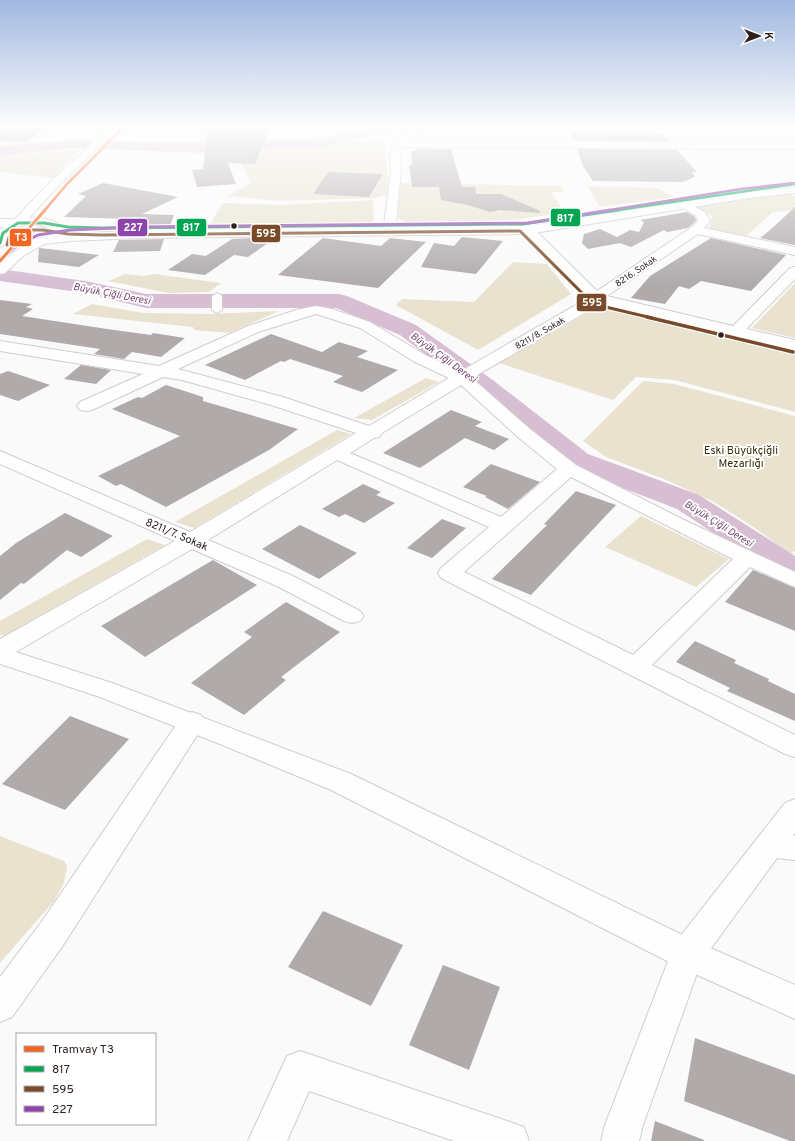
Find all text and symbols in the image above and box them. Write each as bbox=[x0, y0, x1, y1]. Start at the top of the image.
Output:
north arrow bbox=[739, 16, 779, 56]
text: K bbox=[761, 32, 775, 40]
line badge: 817 bbox=[550, 208, 581, 227]
text: 817 bbox=[556, 212, 574, 226]
line badge: 227 bbox=[117, 218, 148, 237]
line badge: 817 bbox=[176, 218, 207, 237]
text: 227 bbox=[123, 221, 143, 235]
text: 817 bbox=[182, 221, 200, 235]
unlabelled marker bbox=[229, 221, 239, 231]
line badge: 595 bbox=[251, 224, 281, 243]
text: 595 bbox=[256, 227, 276, 241]
line badge: T3 bbox=[9, 228, 32, 247]
text: T3 bbox=[14, 231, 28, 245]
street label: 8216. Sokak bbox=[613, 253, 659, 289]
water label: Büyük Çiğli Deresi bbox=[72, 281, 152, 308]
line badge: 595 bbox=[576, 293, 607, 312]
text: 595 bbox=[582, 296, 602, 310]
street label: 8211/8. Sokak bbox=[513, 315, 567, 352]
water label: Büyük Çiğli Deresi bbox=[408, 330, 479, 387]
unlabelled marker bbox=[716, 330, 726, 340]
park label: Eski Büyükçiğli Mezarlığı bbox=[704, 444, 778, 471]
water label: Büyük Çiğli Deresi bbox=[682, 498, 755, 551]
street label: 8211/7. Sokak bbox=[143, 515, 210, 554]
legend bbox=[16, 1033, 156, 1125]
text: Tramvay T3 bbox=[52, 1042, 114, 1058]
text: 817 bbox=[52, 1062, 70, 1078]
text: 595 bbox=[52, 1082, 74, 1098]
text: 227 bbox=[52, 1102, 73, 1118]

